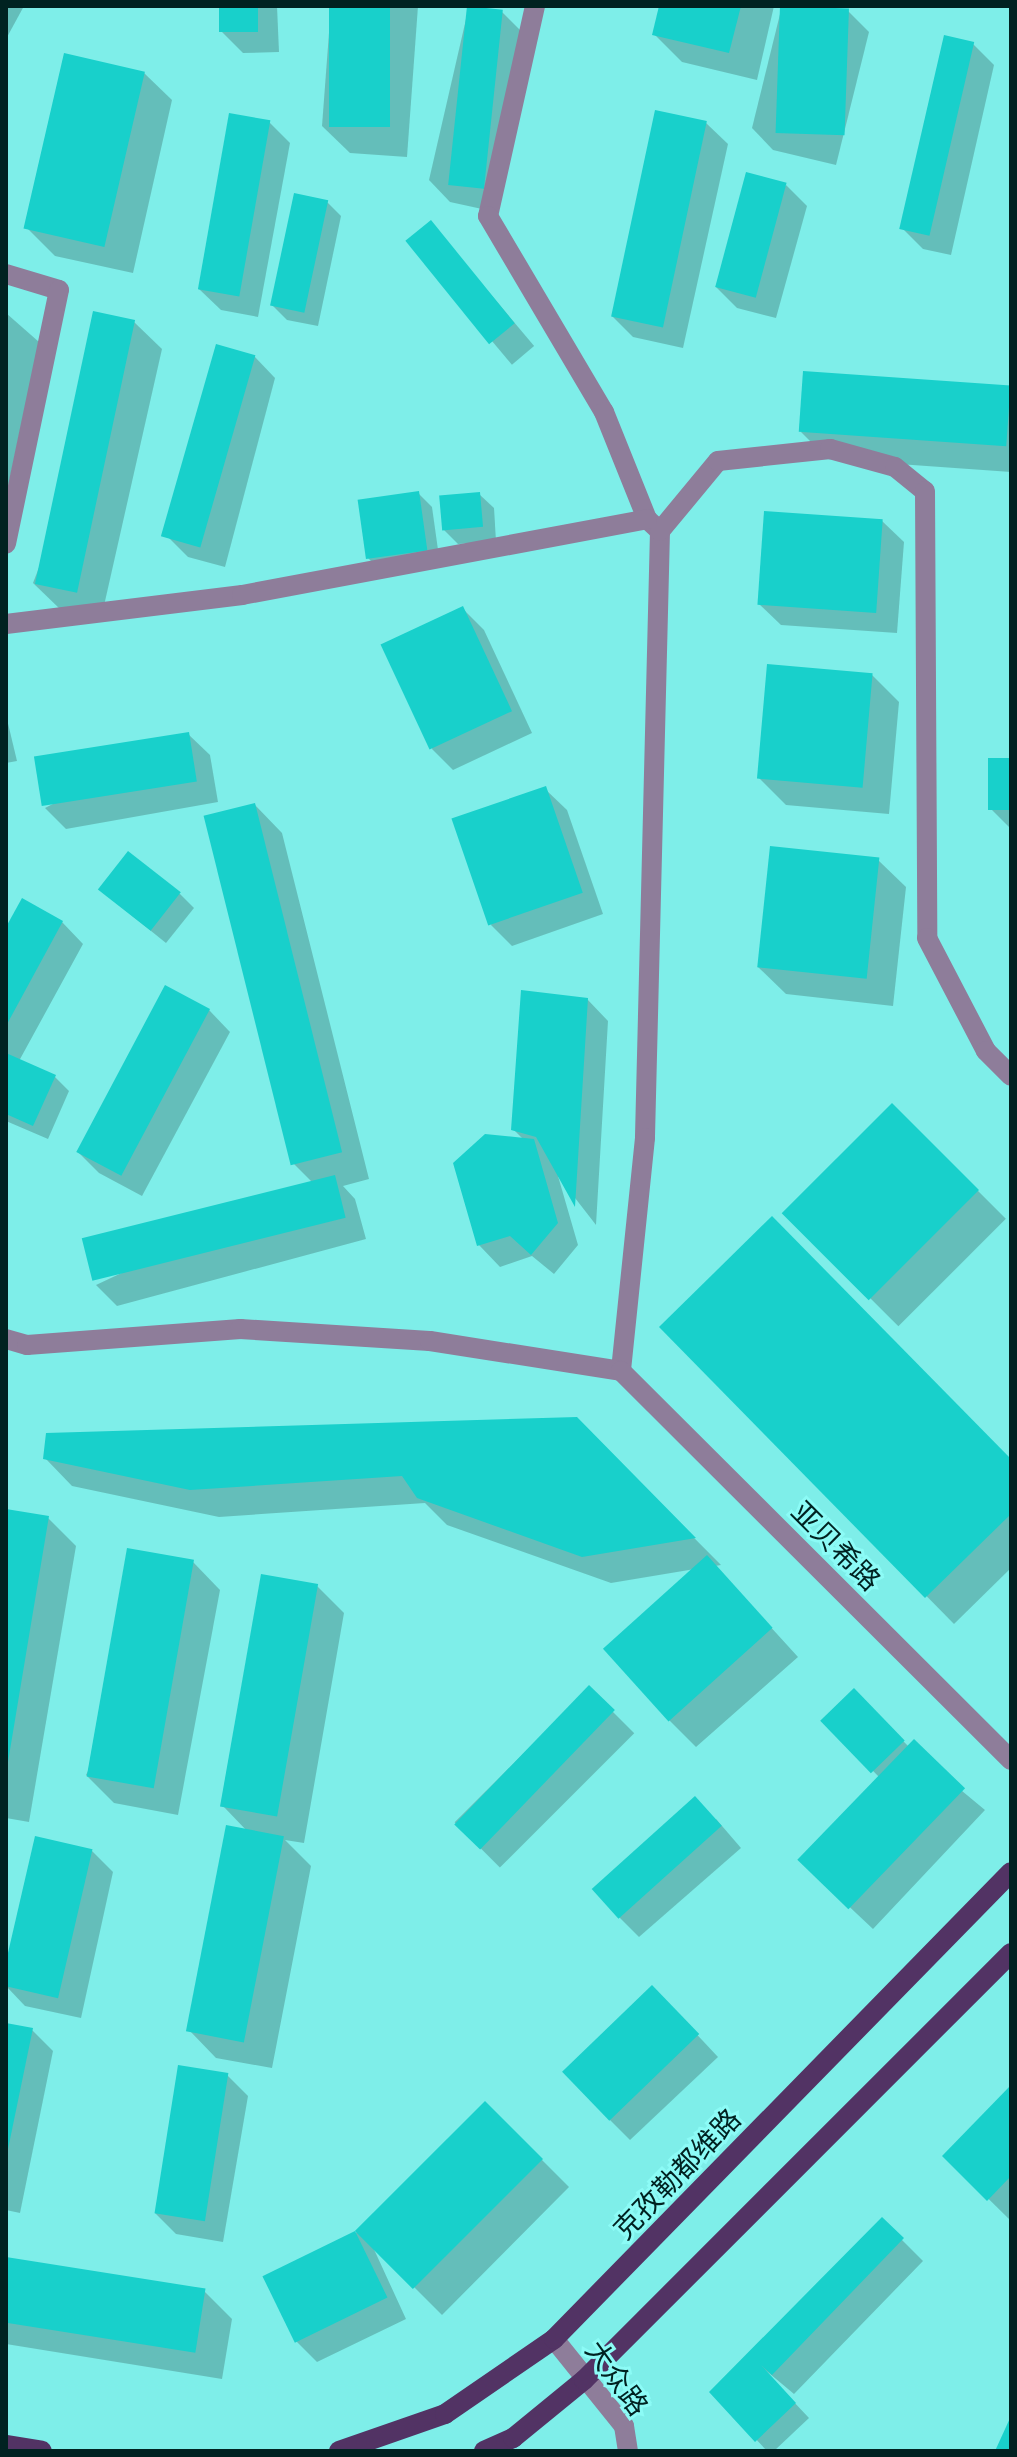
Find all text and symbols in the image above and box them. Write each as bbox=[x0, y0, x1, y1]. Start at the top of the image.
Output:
street label: 亚贝希路 bbox=[785, 1495, 887, 1597]
street label: 克孜勒都维路 bbox=[607, 2102, 747, 2246]
street label: 大众路 bbox=[579, 2334, 655, 2422]

